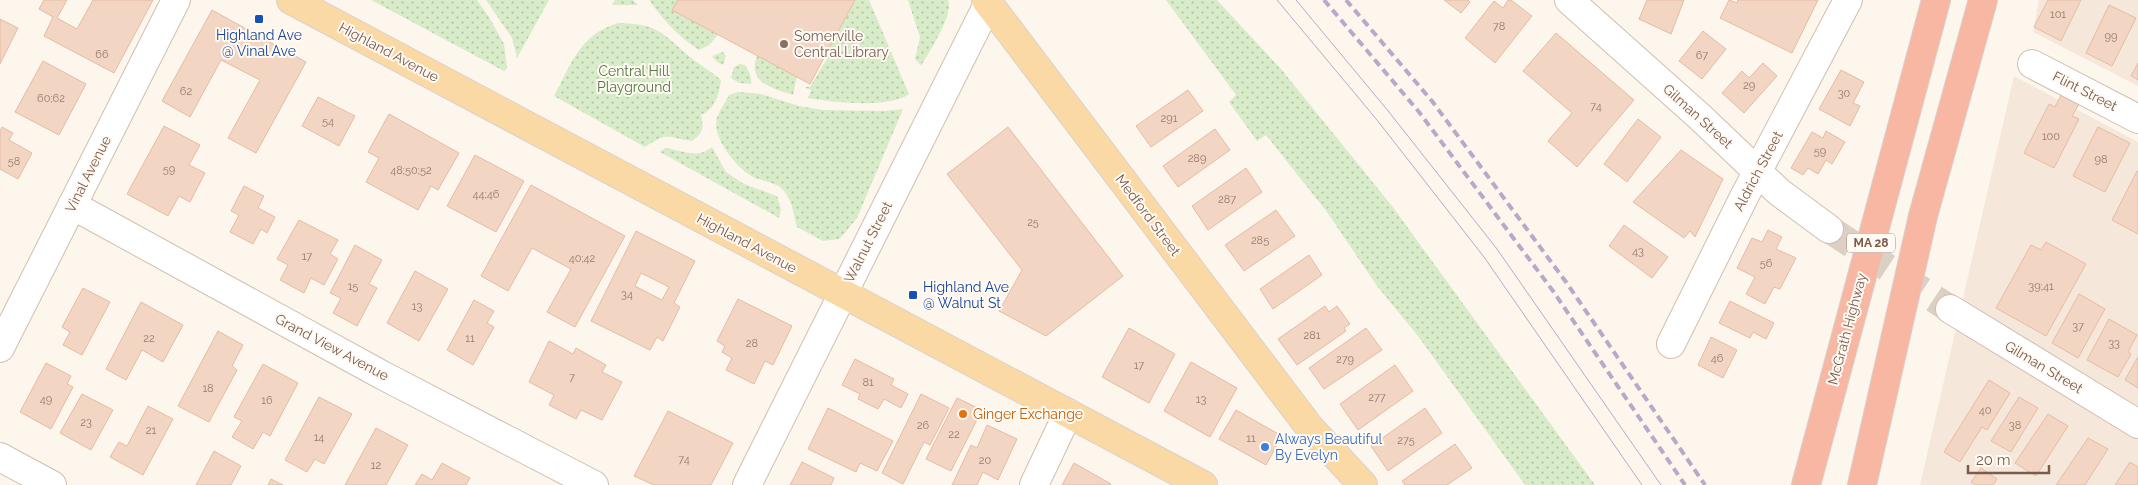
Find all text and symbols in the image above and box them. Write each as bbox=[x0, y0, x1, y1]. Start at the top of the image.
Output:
house number: 101 bbox=[2050, 8, 2066, 21]
marker: Highland Ave @ Vinal Ave bbox=[253, 13, 265, 25]
street label: Highland Avenue bbox=[336, 19, 442, 85]
house number: 78 bbox=[1493, 20, 1505, 33]
place label: Highland Ave @ Vinal Ave bbox=[216, 27, 302, 59]
place label: Somerville Central Library bbox=[794, 28, 889, 60]
house number: 99 bbox=[2105, 30, 2117, 43]
marker: Somerville Central Library bbox=[778, 38, 790, 50]
house number: 66 bbox=[95, 48, 109, 61]
house number: 67 bbox=[1696, 49, 1708, 62]
park label: Central Hill Playground bbox=[597, 63, 671, 95]
street label: Flint Street bbox=[2050, 68, 2120, 114]
house number: 29 bbox=[1743, 79, 1755, 92]
street label: Gilman Street bbox=[1660, 81, 1736, 152]
house number: 62 bbox=[180, 85, 192, 98]
house number: 30 bbox=[1838, 87, 1851, 100]
house number: 60;62 bbox=[37, 92, 65, 105]
house number: 74 bbox=[1590, 100, 1602, 113]
house number: 291 bbox=[1161, 112, 1178, 125]
house number: 54 bbox=[322, 115, 334, 128]
street label: Aldrich Street bbox=[1730, 128, 1786, 214]
house number: 100 bbox=[2042, 130, 2060, 143]
street label: Vinal Avenue bbox=[62, 133, 114, 215]
house number: 59 bbox=[1814, 145, 1826, 158]
house number: 289 bbox=[1188, 152, 1206, 165]
house number: 98 bbox=[2095, 153, 2107, 166]
house number: 58 bbox=[8, 155, 20, 168]
house number: 59 bbox=[163, 163, 175, 176]
house number: 48;50;52 bbox=[390, 164, 432, 177]
street label: Medford Street bbox=[1112, 171, 1184, 259]
house number: 44;46 bbox=[473, 188, 500, 201]
house number: 287 bbox=[1218, 193, 1236, 206]
street label: Walnut Street bbox=[841, 198, 895, 285]
street label: Highland Avenue bbox=[694, 210, 800, 276]
house number: 25 bbox=[1027, 216, 1039, 229]
house number: 285 bbox=[1251, 234, 1269, 247]
road number: MA 28 bbox=[1847, 234, 1895, 252]
house number: 43 bbox=[1632, 245, 1644, 258]
house number: 17 bbox=[302, 250, 312, 263]
house number: 40;42 bbox=[569, 252, 596, 265]
house number: 56 bbox=[1760, 257, 1773, 270]
street label: McGrath Highway bbox=[1824, 271, 1870, 387]
place label: Highland Ave @ Walnut St bbox=[923, 279, 1009, 311]
house number: 15 bbox=[348, 280, 358, 293]
house number: 39;41 bbox=[2028, 280, 2054, 293]
house number: 34 bbox=[621, 288, 633, 301]
marker: Highland Ave @ Walnut St bbox=[907, 289, 919, 301]
house number: 13 bbox=[412, 300, 422, 313]
street label: Grand View Avenue bbox=[272, 310, 392, 384]
house number: 37 bbox=[2072, 320, 2084, 333]
house number: 281 bbox=[1304, 329, 1321, 342]
house number: 22 bbox=[143, 332, 155, 345]
house number: 11 bbox=[465, 332, 475, 345]
house number: 28 bbox=[746, 337, 758, 350]
street label: Gilman Street bbox=[2002, 337, 2086, 397]
house number: 33 bbox=[2108, 337, 2120, 350]
house number: 46 bbox=[1711, 352, 1724, 365]
house number: 279 bbox=[1336, 353, 1354, 366]
house number: 17 bbox=[1134, 359, 1144, 372]
house number: 7 bbox=[569, 371, 575, 384]
house number: 81 bbox=[862, 376, 874, 389]
house number: 18 bbox=[202, 382, 214, 395]
house number: 277 bbox=[1368, 391, 1386, 404]
house number: 49 bbox=[40, 393, 52, 406]
house number: 13 bbox=[1196, 393, 1206, 406]
house number: 16 bbox=[261, 394, 273, 407]
house number: 40 bbox=[1979, 404, 1992, 417]
place label: Ginger Exchange bbox=[973, 406, 1083, 422]
marker: Ginger Exchange bbox=[957, 408, 969, 420]
house number: 23 bbox=[80, 416, 92, 429]
house number: 26 bbox=[917, 419, 930, 432]
house number: 38 bbox=[2009, 419, 2021, 432]
house number: 21 bbox=[146, 424, 157, 437]
house number: 22 bbox=[948, 428, 960, 441]
house number: 14 bbox=[314, 431, 324, 444]
place label: Always Beautiful By Evelyn bbox=[1275, 431, 1383, 463]
house number: 11 bbox=[1246, 432, 1256, 445]
house number: 275 bbox=[1397, 434, 1415, 447]
marker: Always Beautiful By Evelyn bbox=[1259, 441, 1271, 453]
scale bar bbox=[1968, 442, 2049, 474]
text: 20 m bbox=[1976, 451, 2011, 469]
house number: 74 bbox=[678, 453, 690, 466]
house number: 20 bbox=[979, 454, 991, 467]
house number: 12 bbox=[371, 459, 381, 472]

